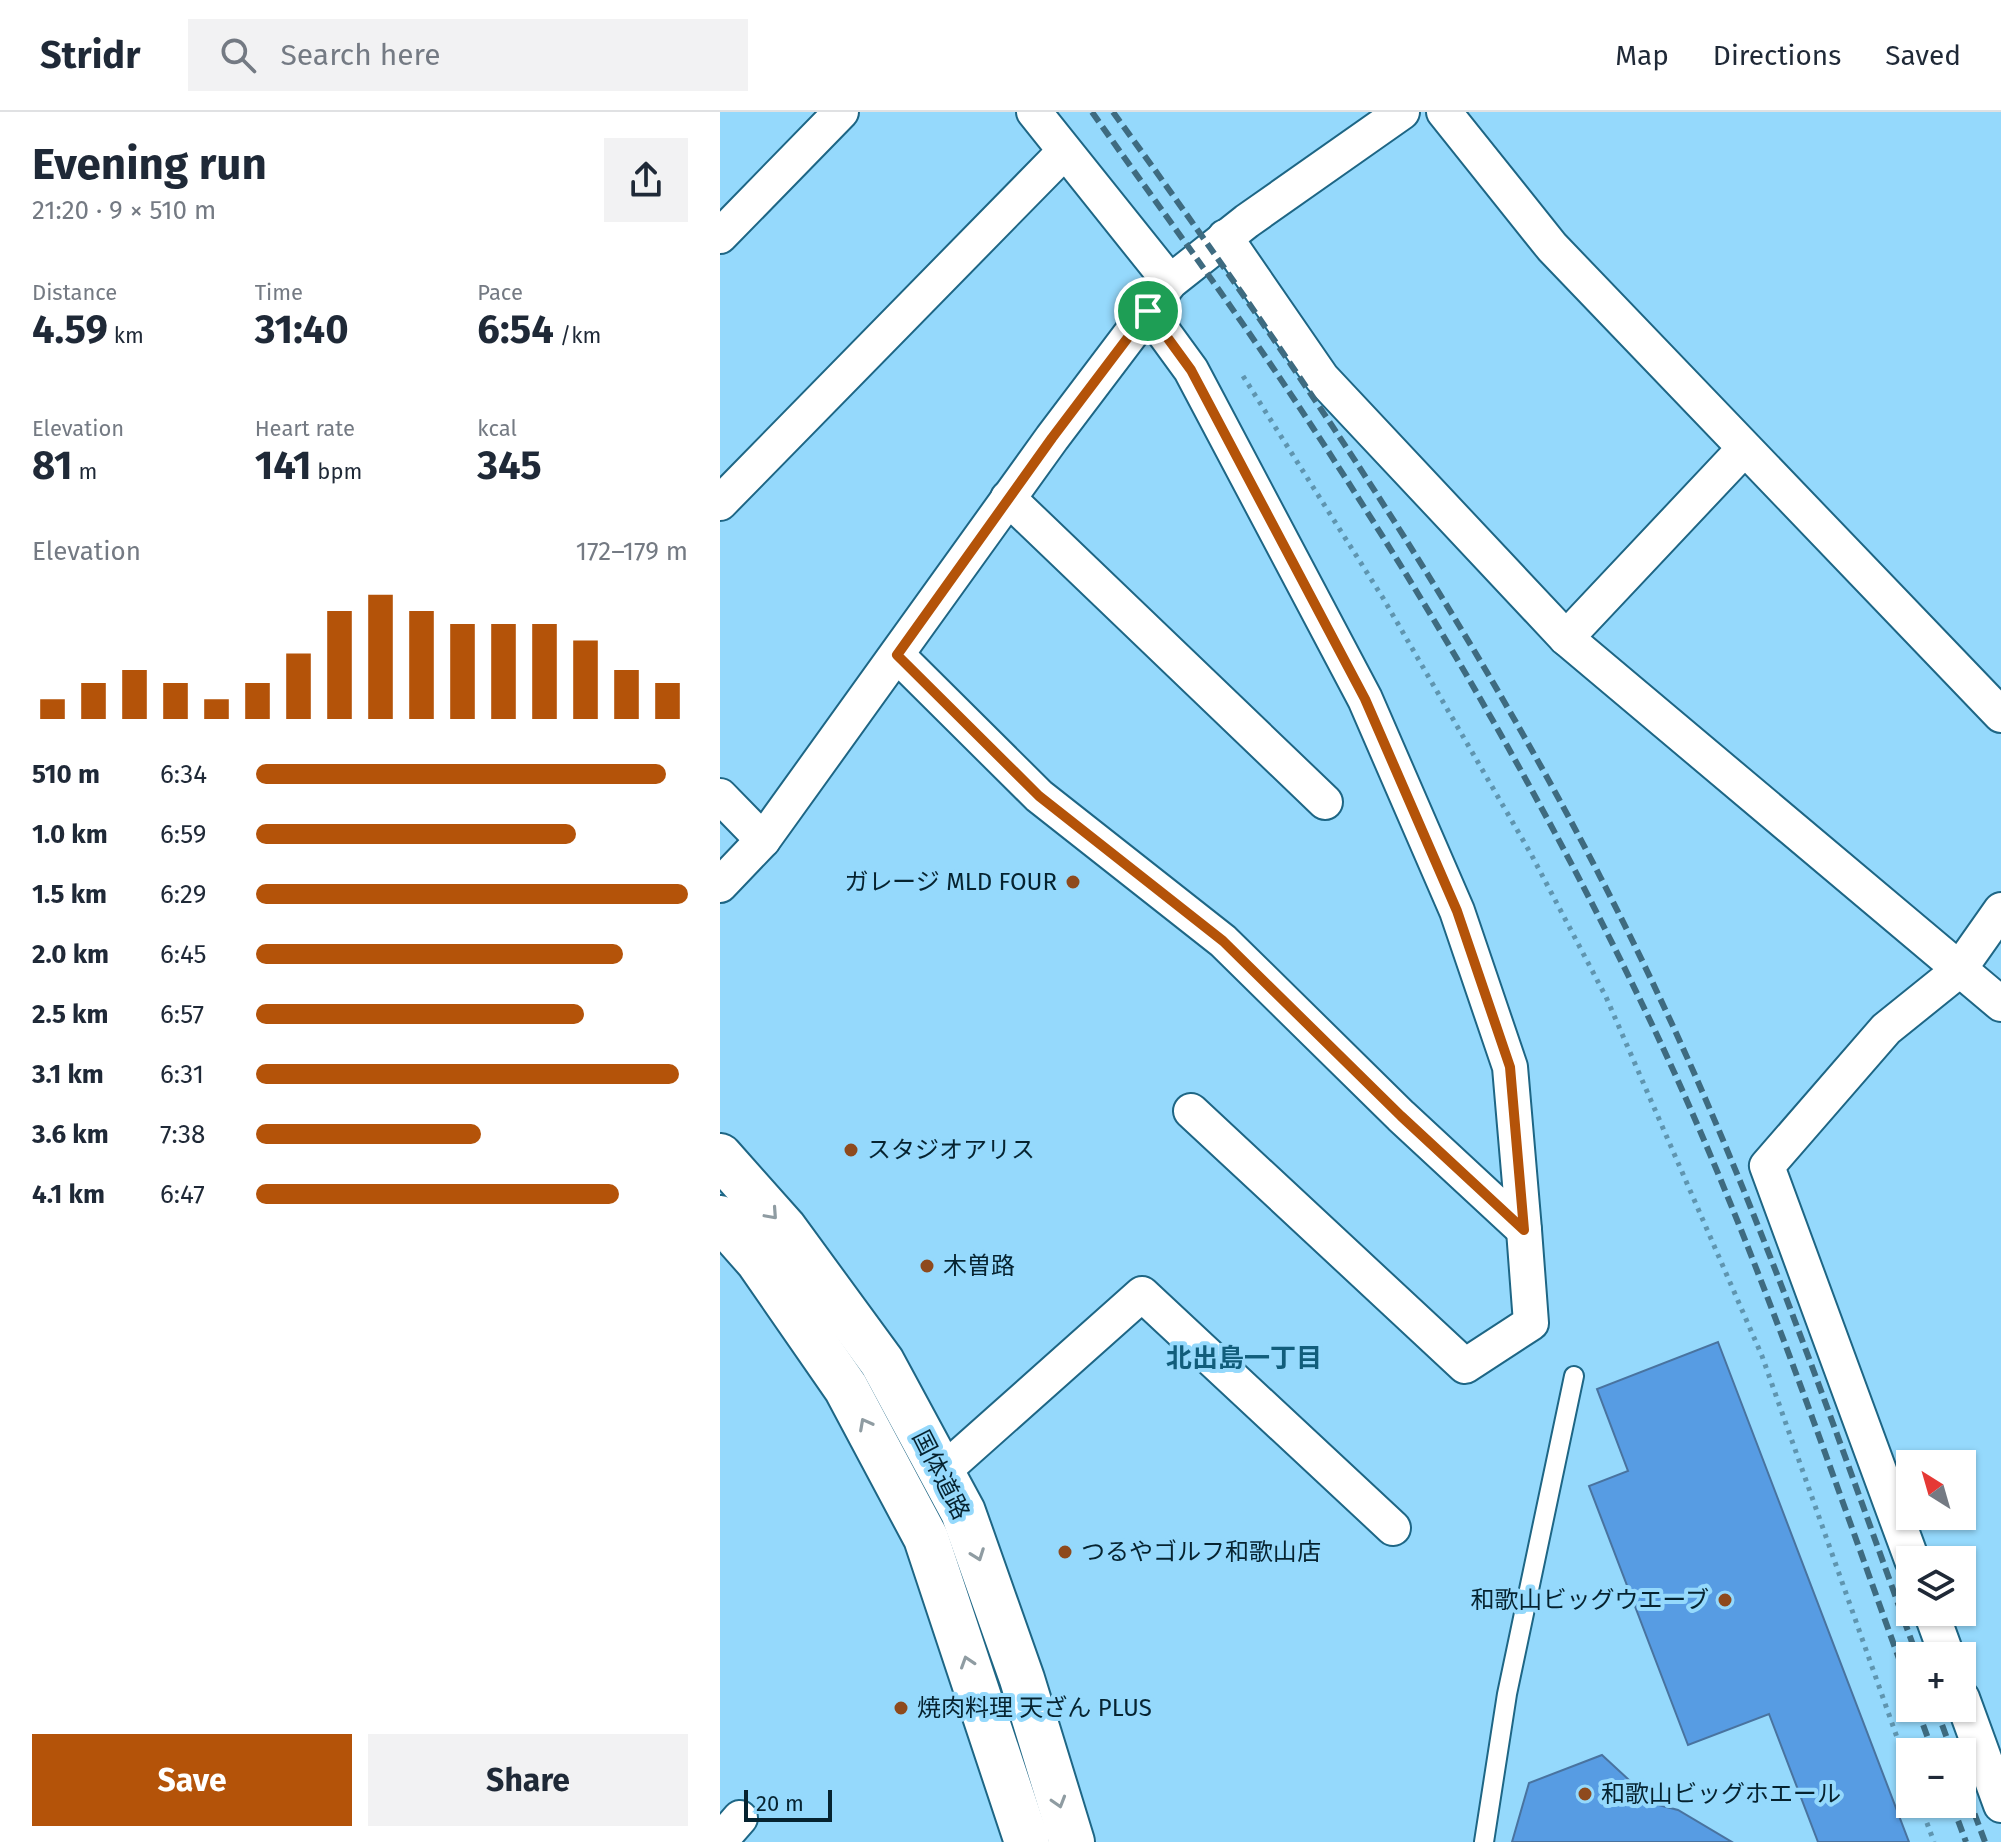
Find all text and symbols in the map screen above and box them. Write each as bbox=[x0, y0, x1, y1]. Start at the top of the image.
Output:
search box bbox=[188, 19, 748, 91]
text: Stridr bbox=[40, 32, 140, 78]
icon: search bbox=[216, 33, 260, 77]
text: Search here bbox=[280, 37, 441, 73]
text: Map bbox=[1615, 39, 1669, 72]
text: Directions bbox=[1713, 39, 1841, 72]
text: Saved bbox=[1885, 39, 1961, 72]
text: Evening run bbox=[32, 138, 267, 191]
button: share bbox=[604, 138, 688, 222]
text: 21:20 · 9 × 510 m bbox=[32, 195, 216, 226]
pin bbox=[1114, 277, 1182, 345]
text: Distance bbox=[32, 279, 117, 306]
text: Time bbox=[255, 279, 303, 306]
text: Pace bbox=[477, 279, 523, 306]
icon: arrive bbox=[1126, 289, 1170, 333]
text: 4.59 bbox=[32, 306, 108, 354]
text: 31:40 bbox=[255, 306, 349, 354]
text: 6:54 bbox=[477, 306, 554, 354]
text: km bbox=[108, 322, 144, 349]
text: /km bbox=[554, 322, 601, 349]
text: Elevation bbox=[32, 415, 124, 442]
text: Heart rate bbox=[255, 415, 355, 442]
text: kcal bbox=[477, 415, 517, 442]
text: 81 bbox=[32, 442, 73, 490]
text: 141 bbox=[255, 442, 312, 490]
text: 345 bbox=[477, 442, 542, 490]
text: m bbox=[73, 458, 97, 485]
text: bpm bbox=[312, 458, 362, 485]
text: Elevation bbox=[32, 536, 141, 567]
text: 172–179 m bbox=[576, 536, 688, 567]
text: 510 m bbox=[32, 759, 100, 790]
text: 6:34 bbox=[160, 759, 207, 790]
text: 1.0 km bbox=[32, 819, 108, 850]
text: 6:59 bbox=[160, 819, 207, 850]
place label: ガレージ MLD FOUR bbox=[844, 868, 1057, 896]
marker: ガレージ MLD FOUR bbox=[1064, 873, 1082, 891]
text: 1.5 km bbox=[32, 879, 107, 910]
text: 6:29 bbox=[160, 879, 206, 910]
text: 2.0 km bbox=[32, 939, 109, 970]
text: 6:45 bbox=[160, 939, 207, 970]
text: 2.5 km bbox=[32, 999, 108, 1030]
text: 6:57 bbox=[160, 999, 204, 1030]
text: 3.1 km bbox=[32, 1059, 104, 1090]
text: 6:31 bbox=[160, 1059, 204, 1090]
text: 3.6 km bbox=[32, 1119, 109, 1150]
text: 7:38 bbox=[160, 1119, 205, 1150]
place label: スタジオアリス bbox=[867, 1136, 1035, 1164]
marker: スタジオアリス bbox=[842, 1141, 860, 1159]
text: 4.1 km bbox=[32, 1179, 105, 1210]
text: 6:47 bbox=[160, 1179, 205, 1210]
one-way arrow bbox=[762, 1205, 777, 1220]
place label: 木曽路 bbox=[943, 1252, 1015, 1280]
marker: 木曽路 bbox=[918, 1257, 936, 1275]
district label: 北出島一丁目 bbox=[1166, 1343, 1322, 1374]
one-way arrow bbox=[859, 1417, 874, 1432]
street label: 国体道路 bbox=[907, 1426, 975, 1524]
north arrow bbox=[1896, 1450, 1976, 1530]
map controls bbox=[1896, 1450, 1976, 1818]
place label: つるやゴルフ和歌山店 bbox=[1081, 1538, 1321, 1566]
marker: つるやゴルフ和歌山店 bbox=[1056, 1543, 1074, 1561]
button: layers bbox=[1896, 1546, 1976, 1626]
one-way arrow bbox=[968, 1547, 984, 1561]
place label: 和歌山ビッグウエーブ bbox=[1470, 1586, 1709, 1614]
marker: 和歌山ビッグウエーブ bbox=[1716, 1591, 1734, 1609]
button: + bbox=[1896, 1642, 1976, 1722]
one-way arrow bbox=[960, 1655, 976, 1669]
place label: 焼肉料理 天ざん PLUS bbox=[917, 1694, 1152, 1722]
marker: 焼肉料理 天ざん PLUS bbox=[892, 1699, 910, 1717]
button: Save bbox=[32, 1734, 352, 1826]
button: Share bbox=[368, 1734, 688, 1826]
button: − bbox=[1896, 1738, 1976, 1818]
place label: 和歌山ビッグホエール bbox=[1601, 1780, 1841, 1808]
marker: 和歌山ビッグホエール bbox=[1576, 1785, 1594, 1803]
scale bar bbox=[744, 1786, 832, 1822]
text: 20 m bbox=[756, 1790, 804, 1817]
one-way arrow bbox=[1050, 1795, 1066, 1808]

